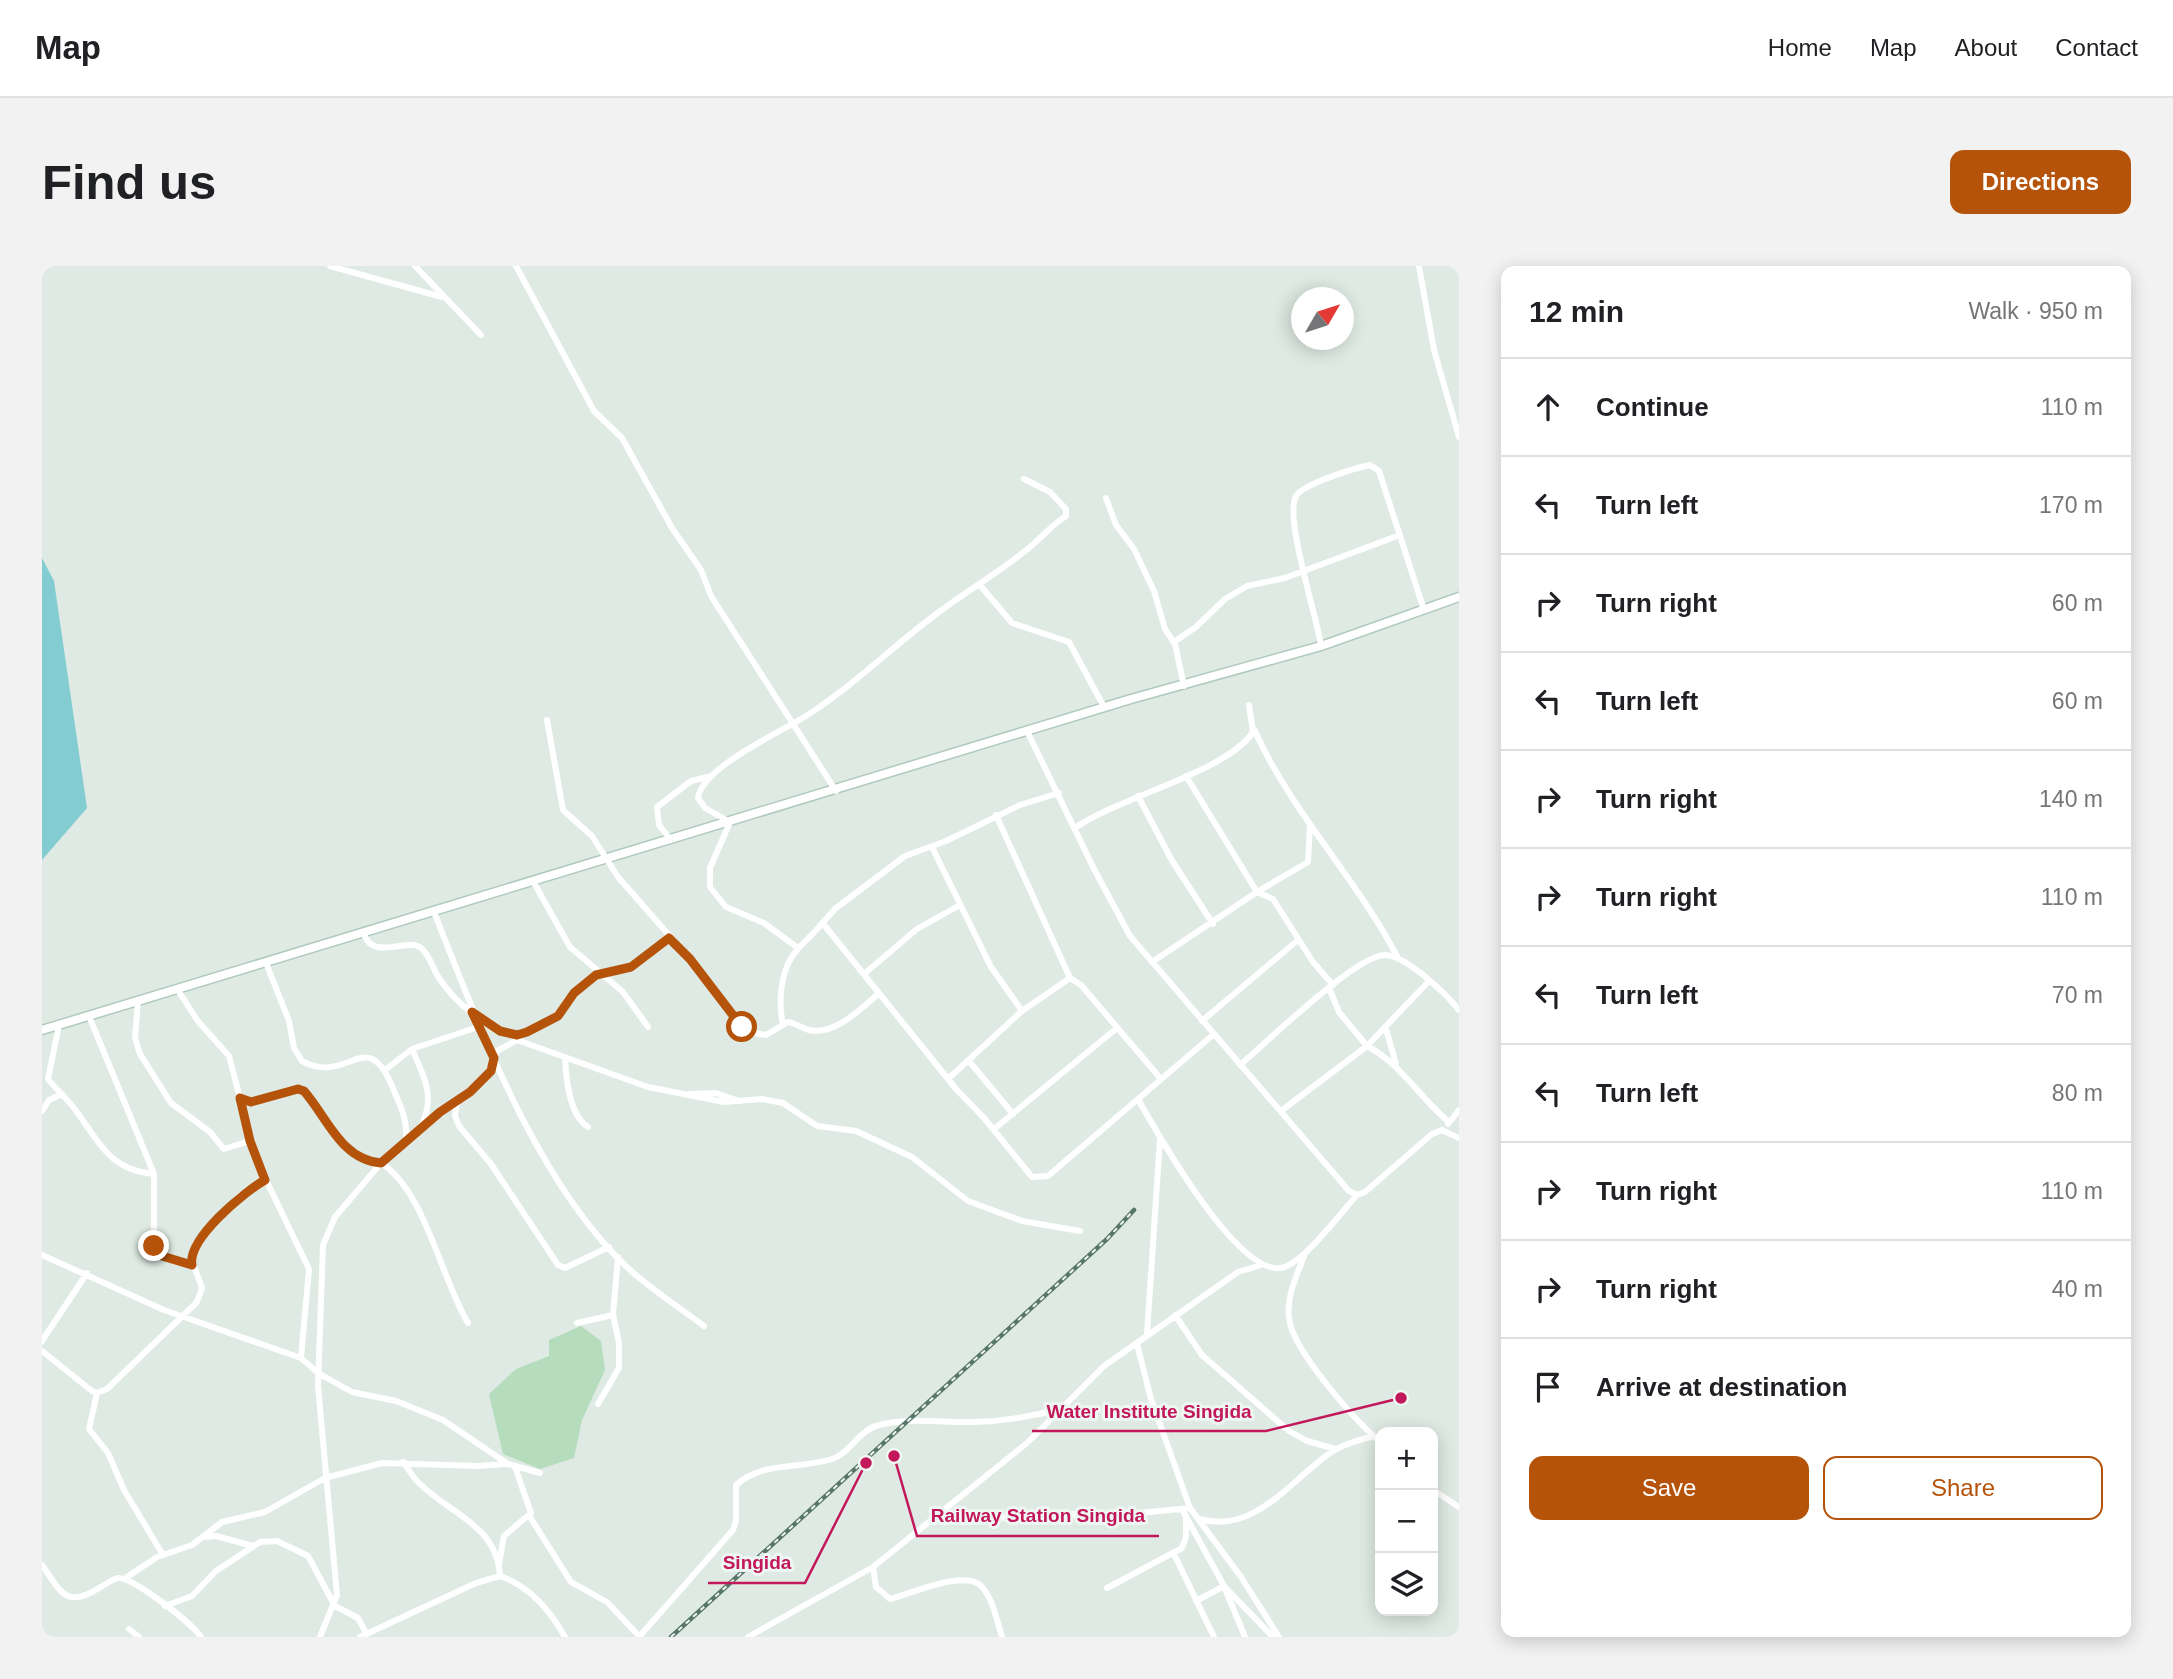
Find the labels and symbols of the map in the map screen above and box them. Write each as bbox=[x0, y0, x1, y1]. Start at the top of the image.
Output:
north arrow bbox=[1291, 287, 1354, 350]
route start bbox=[726, 1011, 757, 1042]
route end bbox=[138, 1230, 169, 1261]
callout: Water Institute Singida bbox=[1032, 1391, 1266, 1431]
text: Water Institute Singida bbox=[1046, 1401, 1252, 1422]
callout: Railway Station Singida bbox=[917, 1496, 1159, 1536]
text: Railway Station Singida bbox=[931, 1505, 1146, 1526]
callout: Singida bbox=[708, 1543, 805, 1583]
text: Singida bbox=[723, 1552, 792, 1573]

